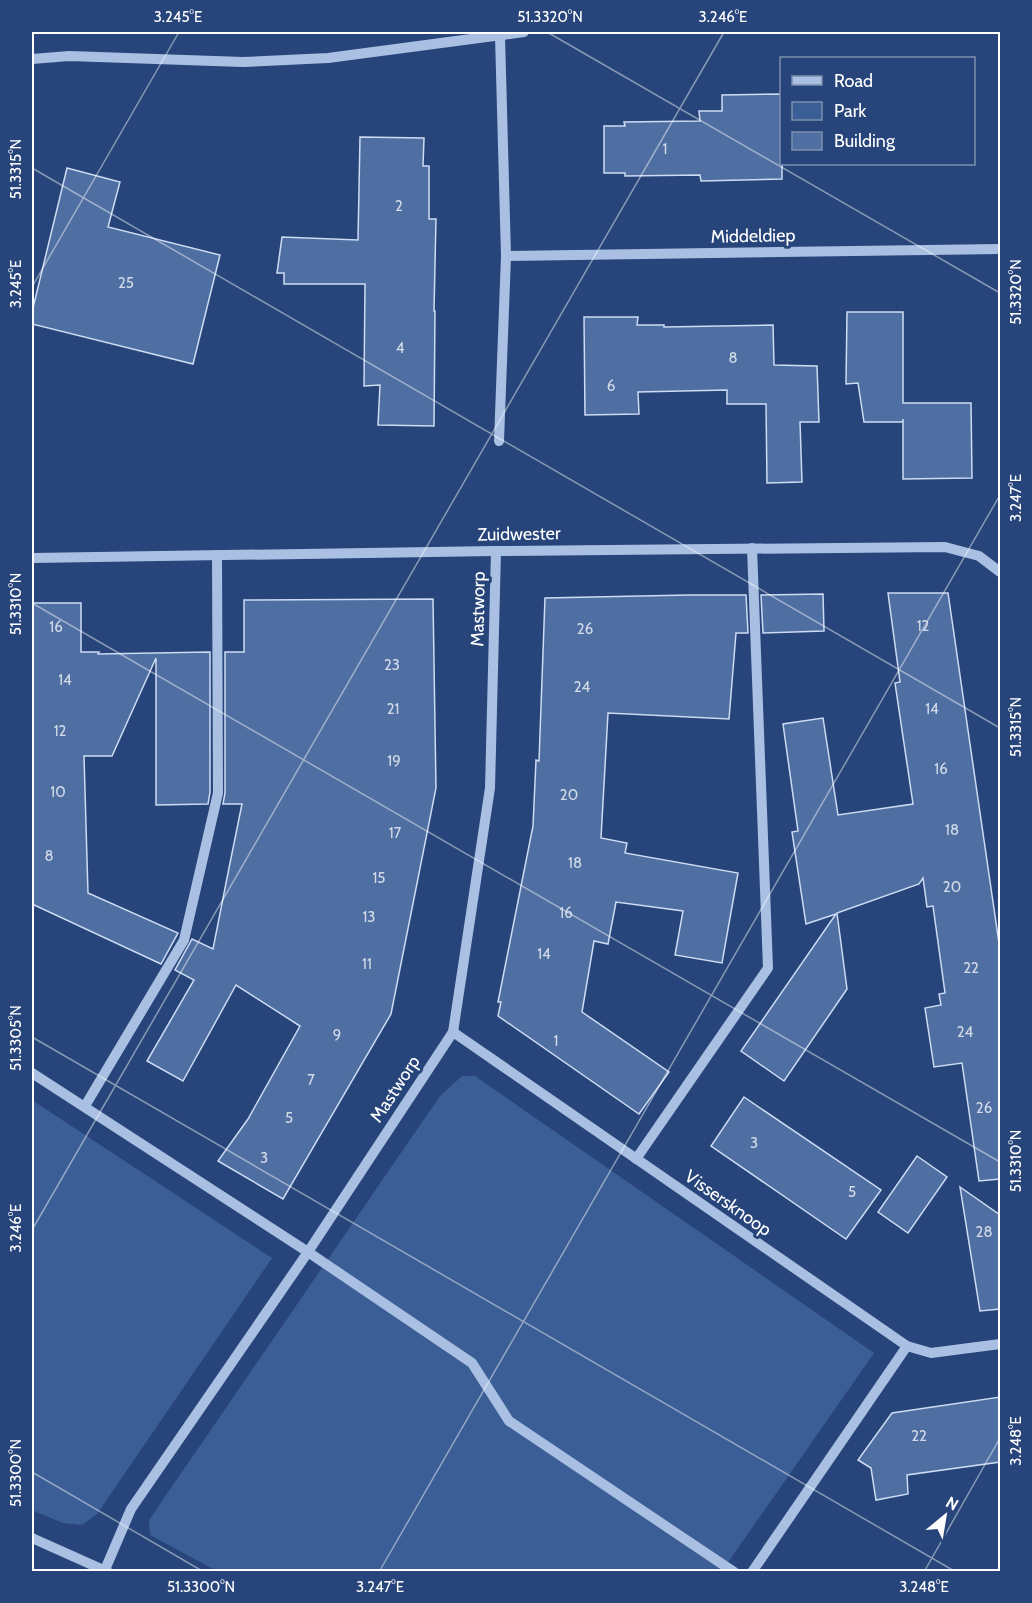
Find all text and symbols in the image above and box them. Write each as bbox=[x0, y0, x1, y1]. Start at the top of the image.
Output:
text: 3.245°E bbox=[154, 8, 202, 26]
text: 51.3320°N bbox=[517, 8, 583, 26]
text: 3.246°E bbox=[699, 8, 747, 26]
legend bbox=[780, 57, 975, 165]
text: Road bbox=[834, 70, 873, 92]
text: Park bbox=[834, 100, 867, 122]
text: Building bbox=[834, 130, 896, 152]
text: 51.3315°N bbox=[7, 139, 25, 199]
house number: 1 bbox=[663, 140, 667, 158]
house number: 2 bbox=[395, 197, 403, 215]
street label: Middeldiep bbox=[710, 224, 796, 248]
text: 51.3320°N bbox=[1007, 259, 1025, 325]
text: 3.245°E bbox=[7, 260, 25, 308]
house number: 25 bbox=[118, 274, 134, 292]
house number: 4 bbox=[396, 339, 405, 357]
house number: 8 bbox=[728, 349, 738, 367]
house number: 6 bbox=[607, 377, 615, 395]
text: 3.247°E bbox=[1007, 474, 1025, 522]
street label: Zuidwester bbox=[477, 522, 561, 546]
street label: Mastworp bbox=[466, 571, 490, 647]
text: 51.3310°N bbox=[7, 573, 25, 635]
house number: 12 bbox=[917, 617, 930, 635]
house number: 16 bbox=[49, 618, 63, 636]
house number: 26 bbox=[577, 620, 593, 638]
house number: 23 bbox=[384, 656, 400, 674]
house number: 14 bbox=[58, 671, 72, 689]
house number: 24 bbox=[574, 678, 591, 696]
text: 51.3315°N bbox=[1007, 697, 1025, 757]
house number: 21 bbox=[387, 700, 399, 718]
house number: 14 bbox=[925, 700, 939, 718]
house number: 12 bbox=[54, 722, 67, 740]
house number: 19 bbox=[387, 752, 401, 770]
house number: 16 bbox=[934, 760, 948, 778]
house number: 10 bbox=[50, 783, 66, 801]
house number: 20 bbox=[560, 786, 578, 804]
house number: 18 bbox=[945, 821, 959, 839]
house number: 17 bbox=[389, 824, 402, 842]
house number: 8 bbox=[44, 847, 54, 865]
house number: 18 bbox=[568, 854, 582, 872]
house number: 15 bbox=[372, 869, 386, 887]
house number: 20 bbox=[943, 878, 961, 896]
house number: 16 bbox=[559, 904, 573, 922]
house number: 13 bbox=[362, 908, 376, 926]
house number: 14 bbox=[537, 945, 551, 963]
house number: 11 bbox=[362, 955, 372, 973]
house number: 22 bbox=[963, 959, 979, 977]
text: 51.3305°N bbox=[7, 1005, 25, 1071]
house number: 24 bbox=[957, 1023, 974, 1041]
house number: 9 bbox=[333, 1026, 341, 1044]
house number: 1 bbox=[554, 1032, 558, 1050]
street label: Mastworp bbox=[365, 1051, 425, 1127]
house number: 7 bbox=[307, 1071, 315, 1089]
house number: 26 bbox=[976, 1099, 992, 1117]
house number: 5 bbox=[285, 1109, 293, 1127]
text: 51.3310°N bbox=[1007, 1130, 1025, 1192]
house number: 3 bbox=[750, 1134, 758, 1152]
house number: 3 bbox=[260, 1149, 268, 1167]
street label: Vissersknoop bbox=[680, 1165, 776, 1241]
house number: 5 bbox=[848, 1183, 856, 1201]
text: 3.246°E bbox=[7, 1204, 25, 1252]
house number: 28 bbox=[976, 1223, 992, 1241]
text: 3.248°E bbox=[1007, 1416, 1025, 1466]
house number: 22 bbox=[911, 1427, 927, 1445]
text: 51.3300°N bbox=[7, 1439, 25, 1507]
north arrow bbox=[915, 1486, 975, 1546]
text: N bbox=[943, 1492, 962, 1514]
text: 51.3300°N bbox=[167, 1578, 235, 1596]
text: 3.247°E bbox=[356, 1578, 404, 1596]
text: 3.248°E bbox=[899, 1578, 949, 1596]

